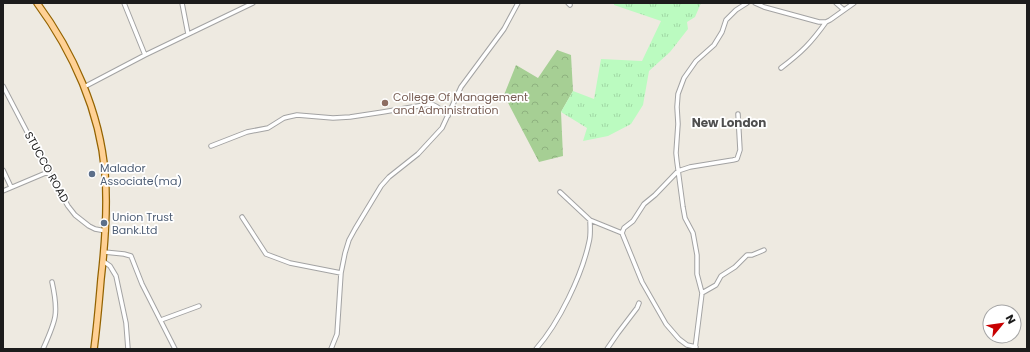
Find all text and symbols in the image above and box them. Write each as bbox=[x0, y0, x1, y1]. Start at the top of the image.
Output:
place label: College Of Management and Administration bbox=[393, 89, 528, 118]
marker: College Of Management and Administration bbox=[380, 98, 390, 108]
district label: New London bbox=[692, 114, 766, 131]
street label: STUCCO ROAD bbox=[21, 129, 73, 206]
place label: Malador Associate(ma) bbox=[100, 160, 182, 189]
marker: Malador Associate(ma) bbox=[87, 169, 97, 179]
place label: Union Trust Bank.Ltd bbox=[112, 209, 173, 238]
marker: Union Trust Bank.Ltd bbox=[99, 218, 109, 228]
north arrow bbox=[982, 304, 1022, 344]
text: N bbox=[1002, 312, 1020, 327]

